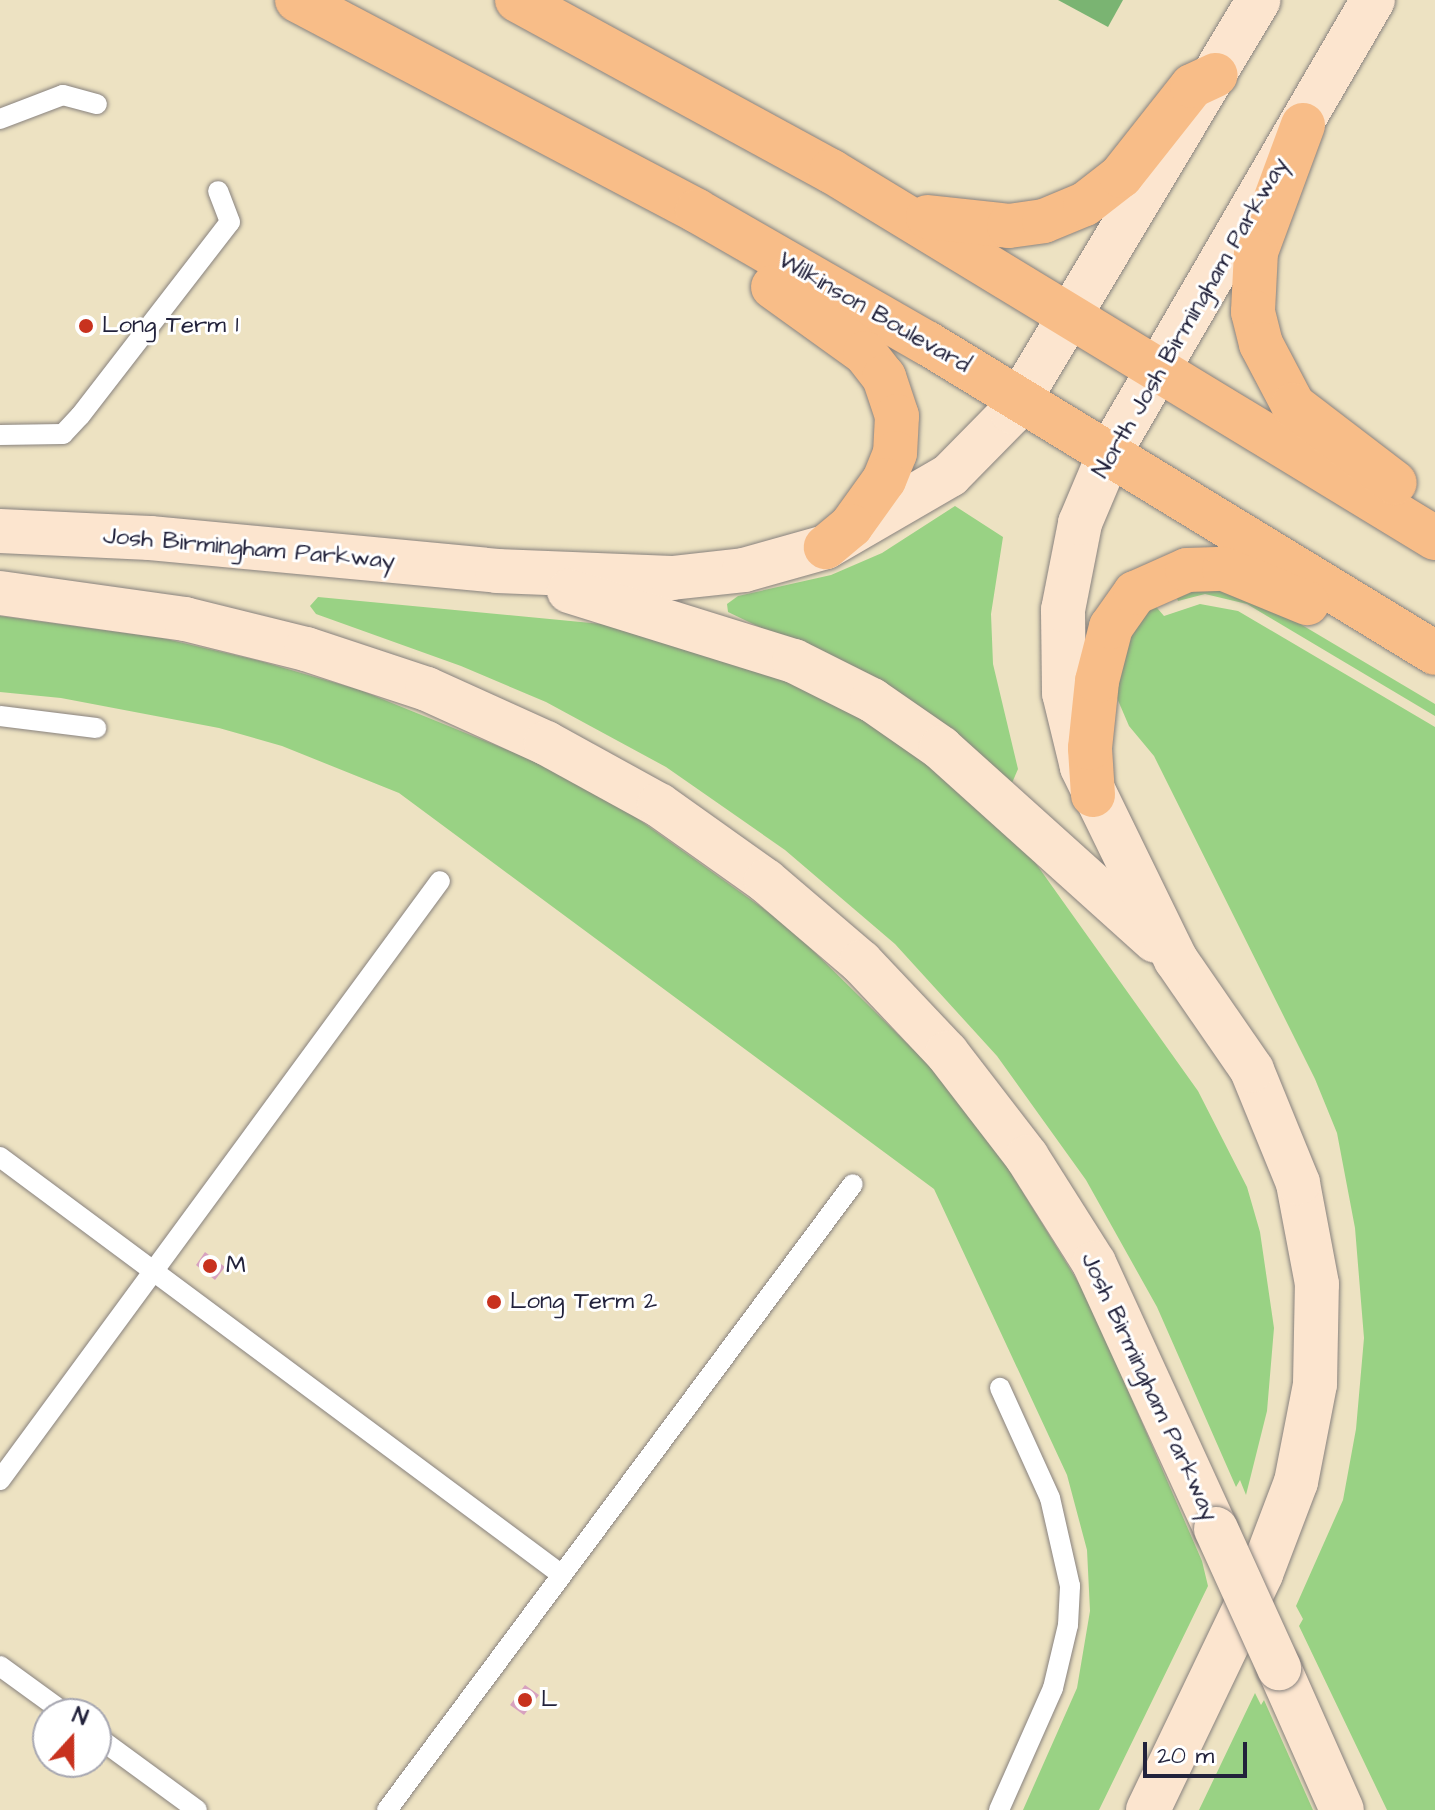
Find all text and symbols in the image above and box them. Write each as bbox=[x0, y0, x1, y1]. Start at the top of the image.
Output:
street label: North Josh Birmingham Parkway bbox=[1087, 152, 1295, 484]
street label: Wilkinson Boulevard bbox=[773, 246, 975, 380]
place label: Long Term 1 bbox=[102, 312, 239, 340]
marker: Long Term 1 bbox=[77, 317, 95, 335]
street label: Josh Birmingham Parkway bbox=[102, 522, 396, 576]
street label: Josh Birmingham Parkway bbox=[1074, 1248, 1224, 1526]
place label: M bbox=[226, 1252, 246, 1280]
marker: M bbox=[201, 1257, 219, 1275]
place label: Long Term 2 bbox=[510, 1288, 657, 1316]
marker: Long Term 2 bbox=[485, 1293, 503, 1311]
place label: L bbox=[541, 1686, 558, 1714]
marker: L bbox=[516, 1691, 534, 1709]
north arrow bbox=[32, 1698, 112, 1778]
text: N bbox=[68, 1700, 92, 1734]
scale bar bbox=[1147, 1726, 1251, 1776]
text: 20 m bbox=[1157, 1739, 1214, 1773]

